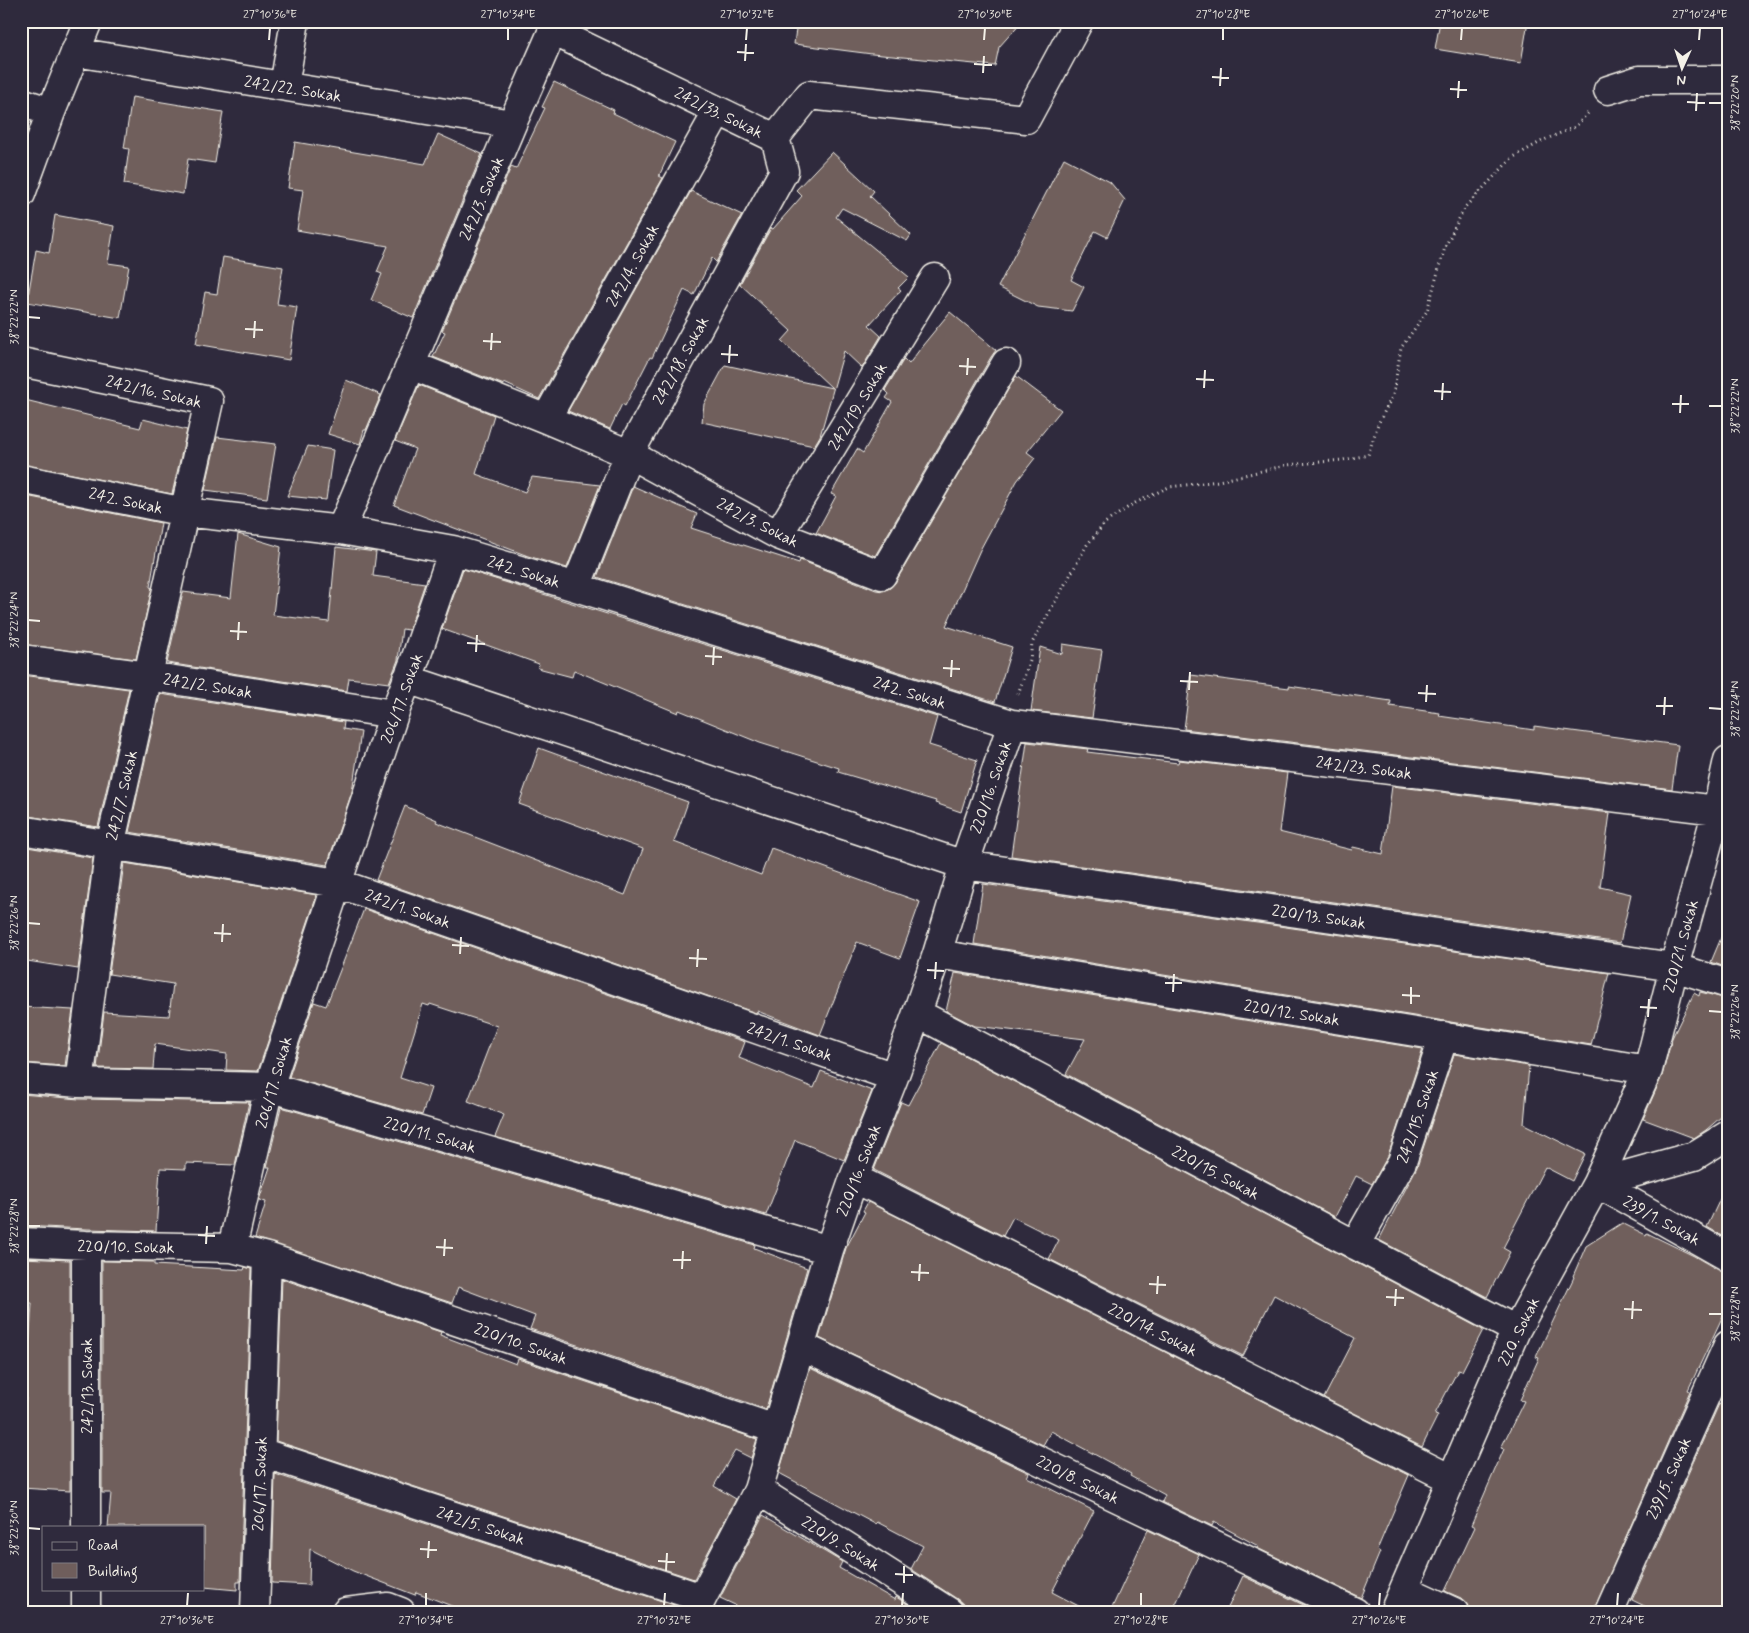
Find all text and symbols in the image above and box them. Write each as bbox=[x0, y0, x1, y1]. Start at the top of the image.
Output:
text: 27°10'36"E bbox=[243, 7, 297, 23]
text: 27°10'34"E bbox=[481, 7, 535, 23]
text: 27°10'32"E bbox=[720, 7, 774, 23]
text: 27°10'30"E bbox=[958, 7, 1012, 23]
text: 27°10'28"E bbox=[1196, 7, 1250, 23]
text: 27°10'26"E bbox=[1435, 7, 1489, 23]
text: 27°10'24"E bbox=[1672, 7, 1728, 23]
north arrow bbox=[1656, 42, 1706, 92]
street label: 242/22. Sokak bbox=[242, 71, 343, 108]
text: N bbox=[1676, 71, 1687, 89]
text: 38°22'20"N bbox=[1728, 75, 1744, 131]
street label: 242/33. Sokak bbox=[671, 83, 766, 144]
street label: 242/3. Sokak bbox=[455, 153, 510, 244]
street label: 242/4. Sokak bbox=[602, 221, 665, 311]
text: 38°22'22"N bbox=[7, 289, 23, 345]
street label: 242/18. Sokak bbox=[648, 313, 714, 409]
street label: 242/19. Sokak bbox=[824, 359, 893, 455]
street label: 242/16. Sokak bbox=[103, 371, 204, 414]
text: 38°22'22"N bbox=[1728, 378, 1744, 434]
street label: 242. Sokak bbox=[87, 483, 165, 520]
street label: 242/3. Sokak bbox=[713, 494, 802, 553]
street label: 242. Sokak bbox=[485, 551, 563, 593]
text: 38°22'24"N bbox=[7, 592, 23, 648]
street label: 206/17. Sokak bbox=[376, 650, 429, 747]
street label: 242/2. Sokak bbox=[162, 669, 254, 704]
street label: 242. Sokak bbox=[871, 672, 949, 714]
text: 38°22'24"N bbox=[1728, 681, 1744, 737]
street label: 220/16. Sokak bbox=[966, 738, 1017, 837]
street label: 242/7. Sokak bbox=[102, 748, 143, 842]
street label: 242/23. Sokak bbox=[1314, 752, 1413, 785]
street label: 242/1. Sokak bbox=[362, 885, 453, 934]
text: 38°22'26"N bbox=[7, 895, 23, 951]
street label: 220/21. Sokak bbox=[1659, 897, 1704, 995]
street label: 220/13. Sokak bbox=[1270, 900, 1367, 934]
text: 38°22'26"N bbox=[1728, 984, 1744, 1040]
street label: 220/12. Sokak bbox=[1242, 996, 1341, 1031]
street label: 242/1. Sokak bbox=[744, 1018, 835, 1067]
street label: 206/17. Sokak bbox=[251, 1034, 298, 1131]
street label: 242/15. Sokak bbox=[1393, 1067, 1444, 1166]
street label: 220/11. Sokak bbox=[381, 1112, 478, 1159]
street label: 220/16. Sokak bbox=[832, 1121, 887, 1220]
street label: 220/15. Sokak bbox=[1168, 1141, 1263, 1205]
street label: 239/1. Sokak bbox=[1619, 1191, 1704, 1251]
text: 38°22'28"N bbox=[7, 1198, 23, 1254]
street label: 220/10. Sokak bbox=[77, 1236, 175, 1259]
text: 38°22'28"N bbox=[1728, 1286, 1744, 1342]
street label: 220. Sokak bbox=[1494, 1294, 1545, 1370]
street label: 220/14. Sokak bbox=[1104, 1299, 1201, 1362]
street label: 220/10. Sokak bbox=[471, 1319, 570, 1370]
street label: 242/13. Sokak bbox=[77, 1338, 98, 1434]
street label: 239/5. Sokak bbox=[1642, 1434, 1697, 1523]
street label: 206/17. Sokak bbox=[248, 1436, 273, 1532]
street label: 220/8. Sokak bbox=[1032, 1451, 1122, 1510]
text: 38°22'30"N bbox=[7, 1500, 23, 1556]
street label: 242/5. Sokak bbox=[434, 1502, 527, 1551]
street label: 220/9. Sokak bbox=[797, 1512, 883, 1577]
legend bbox=[42, 1526, 205, 1590]
text: Road bbox=[88, 1536, 118, 1556]
text: Building bbox=[88, 1562, 138, 1583]
text: 27°10'36"E bbox=[160, 1613, 214, 1629]
text: 27°10'34"E bbox=[399, 1613, 453, 1629]
text: 27°10'32"E bbox=[637, 1613, 691, 1629]
text: 27°10'30"E bbox=[875, 1613, 929, 1629]
text: 27°10'28"E bbox=[1114, 1613, 1168, 1629]
text: 27°10'26"E bbox=[1352, 1613, 1406, 1629]
text: 27°10'24"E bbox=[1589, 1613, 1645, 1629]

